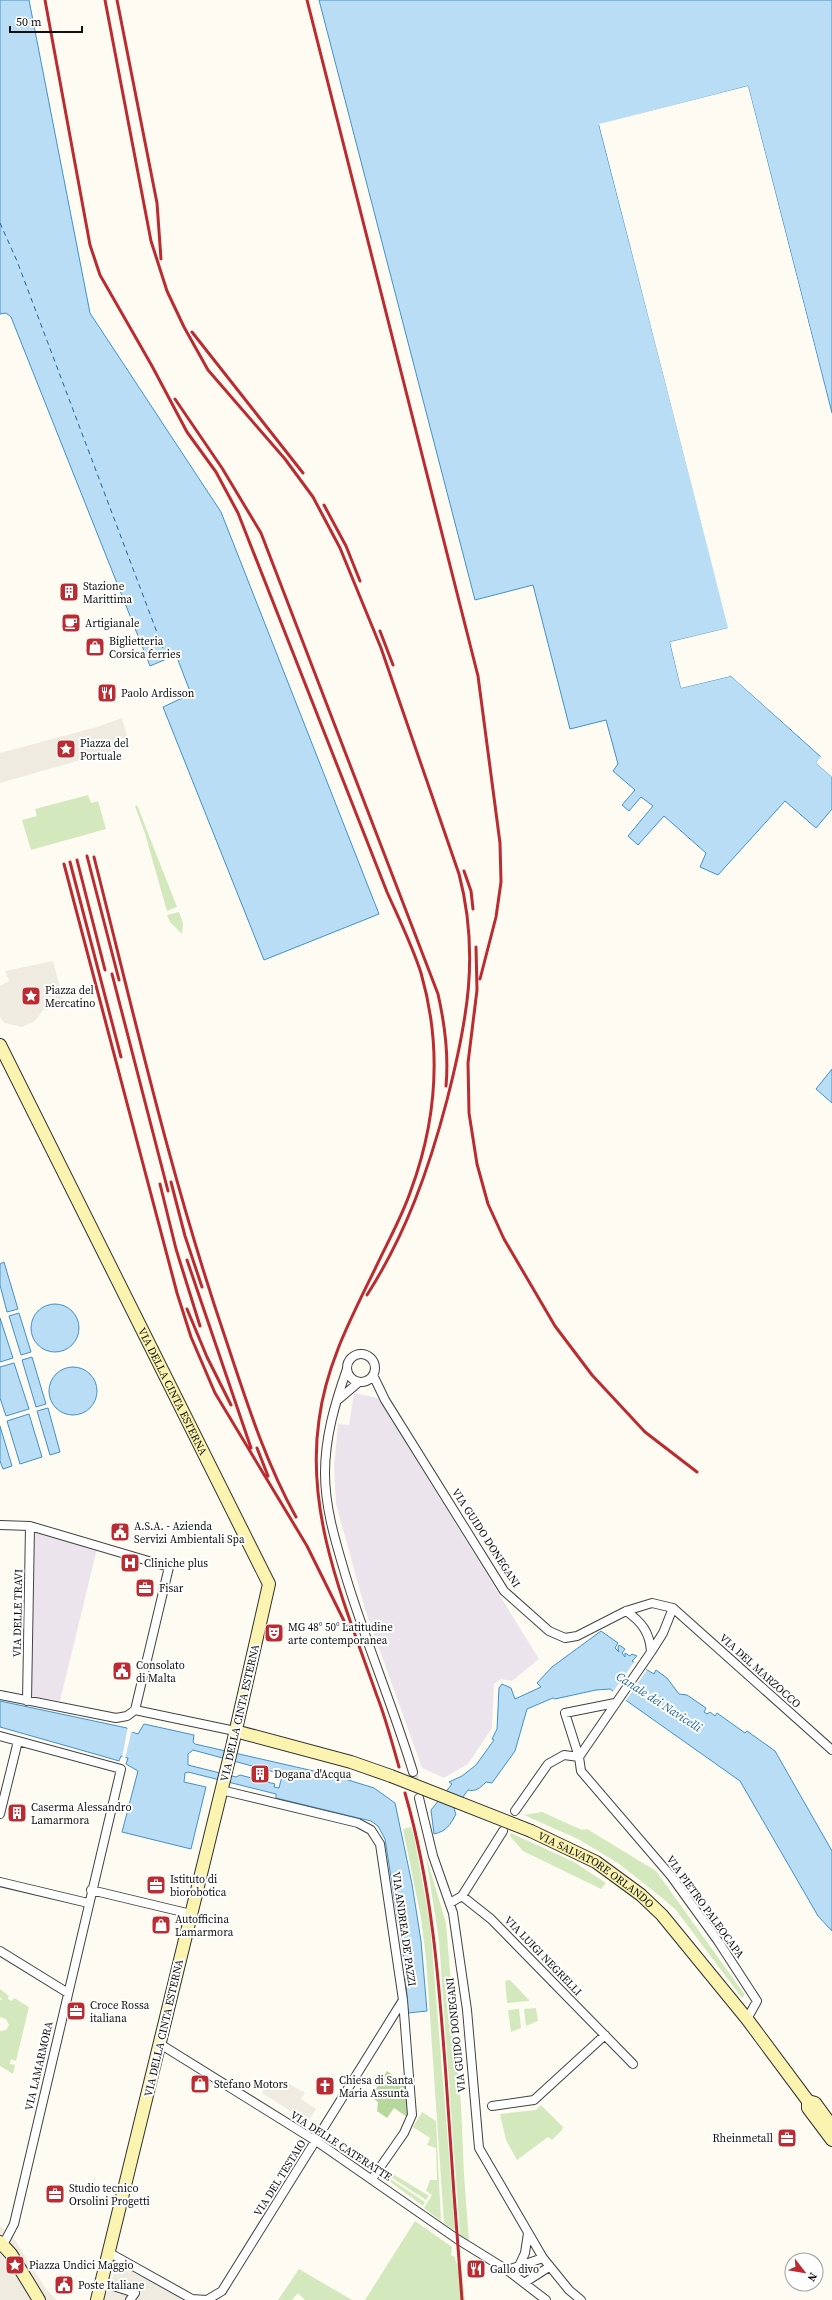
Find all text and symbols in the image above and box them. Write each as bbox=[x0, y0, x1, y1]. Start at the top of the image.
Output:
scale bar bbox=[10, 8, 82, 34]
text: 50 m bbox=[16, 14, 42, 30]
place label: Stazione Marittima bbox=[83, 579, 133, 607]
building icon: Stazione Marittima bbox=[58, 581, 80, 603]
cafe icon: Artigianale bbox=[60, 612, 82, 634]
place label: Artigianale bbox=[85, 616, 140, 631]
place label: Biglietteria Corsica ferries bbox=[109, 634, 181, 662]
shop icon: Biglietteria Corsica ferries bbox=[84, 636, 106, 658]
restaurant icon: Paolo Ardisson bbox=[96, 682, 118, 704]
place label: Paolo Ardisson bbox=[121, 686, 195, 701]
place label: Piazza del Portuale bbox=[80, 736, 129, 764]
place icon: Piazza del Portuale bbox=[55, 738, 77, 760]
place label: Piazza del Mercatino bbox=[45, 983, 95, 1011]
place icon: Piazza del Mercatino bbox=[20, 985, 42, 1007]
street label: VIA DELLA CINTA ESTERNA bbox=[135, 1325, 211, 1458]
street label: VIA GUIDO DONEGANI bbox=[448, 1485, 524, 1591]
place label: A.S.A. - Azienda Servizi Ambientali Spa bbox=[134, 1519, 245, 1547]
public building icon: A.S.A. - Azienda Servizi Ambientali Spa bbox=[109, 1521, 131, 1543]
hospital icon: Cliniche plus bbox=[119, 1552, 141, 1574]
place label: Cliniche plus bbox=[144, 1556, 208, 1571]
street label: VIA DELLE TRAVI bbox=[10, 1569, 26, 1657]
office icon: Fisar bbox=[134, 1577, 156, 1599]
place label: Fisar bbox=[159, 1581, 184, 1596]
place label: MG 48° 50° Latitudine arte contemporanea bbox=[288, 1620, 393, 1648]
theatre icon: MG 48° 50° Latitudine arte contemporanea bbox=[263, 1622, 285, 1644]
street label: VIA DEL MARZOCCO bbox=[716, 1630, 804, 1712]
street label: VIA DELLA CINTA ESTERNA bbox=[217, 1642, 263, 1783]
place label: Consolato di Malta bbox=[136, 1658, 185, 1686]
public building icon: Consolato di Malta bbox=[111, 1660, 133, 1682]
water label: Canale dei Navicelli bbox=[613, 1668, 705, 1736]
building icon: Dogana d'Acqua bbox=[249, 1763, 271, 1785]
place label: Dogana d'Acqua bbox=[274, 1767, 352, 1782]
place label: Caserma Alessandro Lamarmora bbox=[31, 1800, 131, 1828]
building icon: Caserma Alessandro Lamarmora bbox=[6, 1802, 28, 1824]
street label: VIA SALVATORE ORLANDO bbox=[536, 1828, 658, 1911]
street label: VIA PIETRO PALEOCAPA bbox=[663, 1853, 748, 1962]
street label: VIA ANDREA DE' PAZZI bbox=[389, 1871, 419, 1987]
place label: Istituto di biorobotica bbox=[170, 1872, 227, 1900]
office icon: Istituto di biorobotica bbox=[145, 1874, 167, 1896]
place label: Autofficina Lamarmora bbox=[175, 1912, 234, 1940]
street label: VIA LUIGI NEGRELLI bbox=[501, 1913, 585, 1999]
shop icon: Autofficina Lamarmora bbox=[150, 1914, 172, 1936]
street label: VIA DELLA CINTA ESTERNA bbox=[141, 1957, 187, 2098]
street label: VIA GUIDO DONEGANI bbox=[443, 1977, 469, 2093]
place label: Croce Rossa italiana bbox=[90, 1998, 150, 2026]
office icon: Croce Rossa italiana bbox=[65, 2000, 87, 2022]
street label: VIA LAMARMORA bbox=[21, 2019, 57, 2112]
shop icon: Stefano Motors bbox=[189, 2073, 211, 2095]
place label: Chiesa di Santa Maria Assunta bbox=[339, 2073, 414, 2101]
church icon: Chiesa di Santa Maria Assunta bbox=[314, 2075, 336, 2097]
place label: Stefano Motors bbox=[214, 2077, 288, 2092]
street label: VIA DELLE CATERATTE bbox=[287, 2108, 395, 2185]
office icon: Rheinmetall bbox=[776, 2127, 798, 2149]
place label: Rheinmetall bbox=[712, 2131, 773, 2146]
street label: VIA DEL TESTAIO bbox=[250, 2137, 310, 2219]
place label: Studio tecnico Orsolini Progetti bbox=[69, 2181, 150, 2209]
office icon: Studio tecnico Orsolini Progetti bbox=[44, 2183, 66, 2205]
north arrow bbox=[784, 2252, 824, 2292]
place icon: Piazza Undici Maggio bbox=[4, 2254, 26, 2276]
place label: Piazza Undici Maggio bbox=[29, 2258, 134, 2273]
restaurant icon: Gallo divo bbox=[465, 2258, 487, 2280]
place label: Gallo divo bbox=[490, 2262, 539, 2277]
text: N bbox=[804, 2270, 821, 2284]
public building icon: Poste Italiane bbox=[53, 2274, 75, 2296]
place label: Poste Italiane bbox=[78, 2278, 145, 2293]

